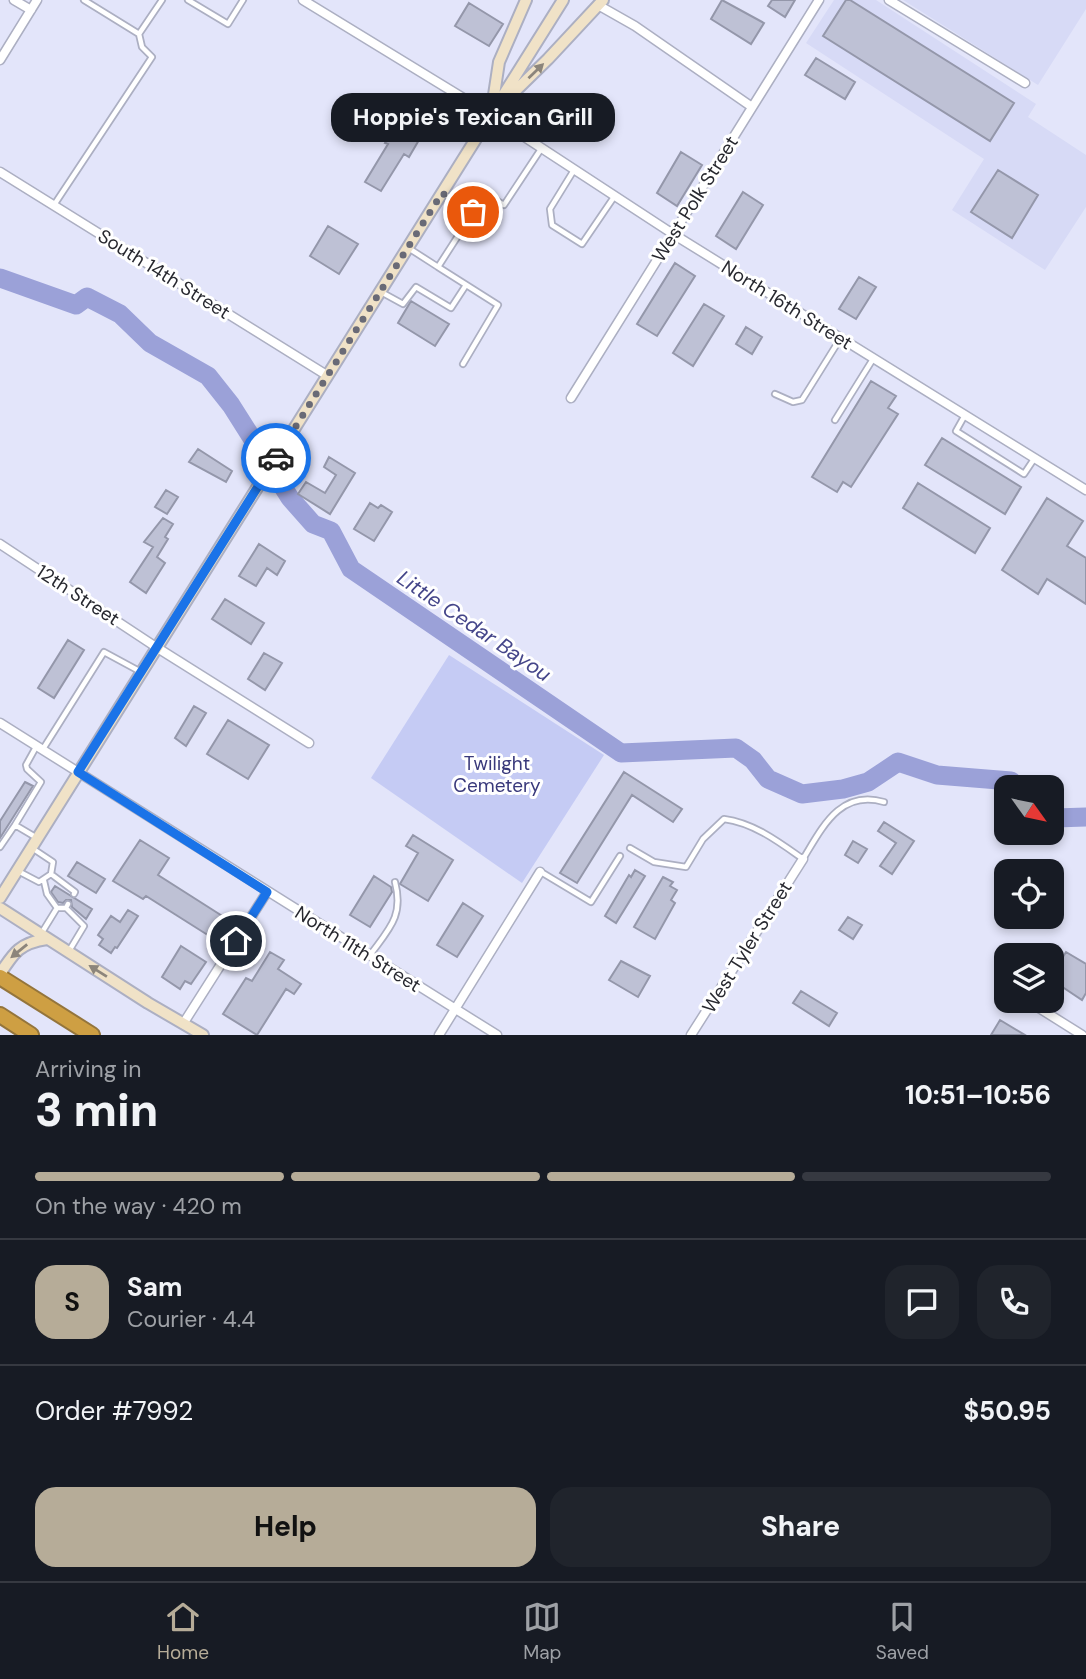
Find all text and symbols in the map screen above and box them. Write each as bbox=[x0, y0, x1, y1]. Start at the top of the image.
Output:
one-way arrow bbox=[528, 62, 545, 79]
callout: Hoppie's Texican Grill bbox=[331, 93, 615, 142]
text: Hoppie's Texican Grill bbox=[353, 102, 593, 132]
street label: West Polk Street bbox=[646, 131, 744, 267]
pin bbox=[443, 182, 503, 242]
icon: bag bbox=[454, 193, 492, 231]
street label: South 14th Street bbox=[93, 223, 235, 325]
street label: North 16th Street bbox=[717, 255, 857, 355]
courier bbox=[241, 423, 311, 493]
icon: car bbox=[257, 439, 295, 477]
street label: 12th Street bbox=[32, 559, 124, 631]
water label: Little Cedar Bayou bbox=[391, 564, 557, 688]
park label: Twilight Cemetery bbox=[453, 751, 541, 798]
north arrow bbox=[994, 775, 1064, 845]
map controls bbox=[994, 775, 1064, 1013]
button: locate bbox=[994, 859, 1064, 929]
street label: West Tyler Street bbox=[696, 876, 798, 1018]
street label: North 11th Street bbox=[290, 900, 426, 998]
pin bbox=[206, 911, 266, 971]
icon: home bbox=[217, 922, 255, 960]
one-way arrow bbox=[11, 943, 29, 958]
button: layers bbox=[994, 943, 1064, 1013]
one-way arrow bbox=[88, 965, 107, 978]
text: Arriving in bbox=[35, 1054, 141, 1084]
text: 10:51–10:56 bbox=[905, 1078, 1051, 1112]
text: 3 min bbox=[35, 1080, 158, 1140]
text: On the way · 420 m bbox=[35, 1191, 242, 1221]
button: chat bbox=[885, 1265, 959, 1339]
button: phone bbox=[977, 1265, 1051, 1339]
text: Sam bbox=[127, 1270, 182, 1304]
text: S bbox=[64, 1285, 80, 1319]
text: Courier · 4.4 bbox=[127, 1304, 255, 1334]
text: Order #7992 bbox=[35, 1394, 193, 1428]
text: $50.95 bbox=[963, 1394, 1051, 1428]
button: Help bbox=[35, 1487, 536, 1567]
button: Share bbox=[550, 1487, 1051, 1567]
tab: Home bbox=[157, 1598, 209, 1665]
tab: Map bbox=[523, 1598, 561, 1665]
tab: Saved bbox=[876, 1598, 929, 1665]

